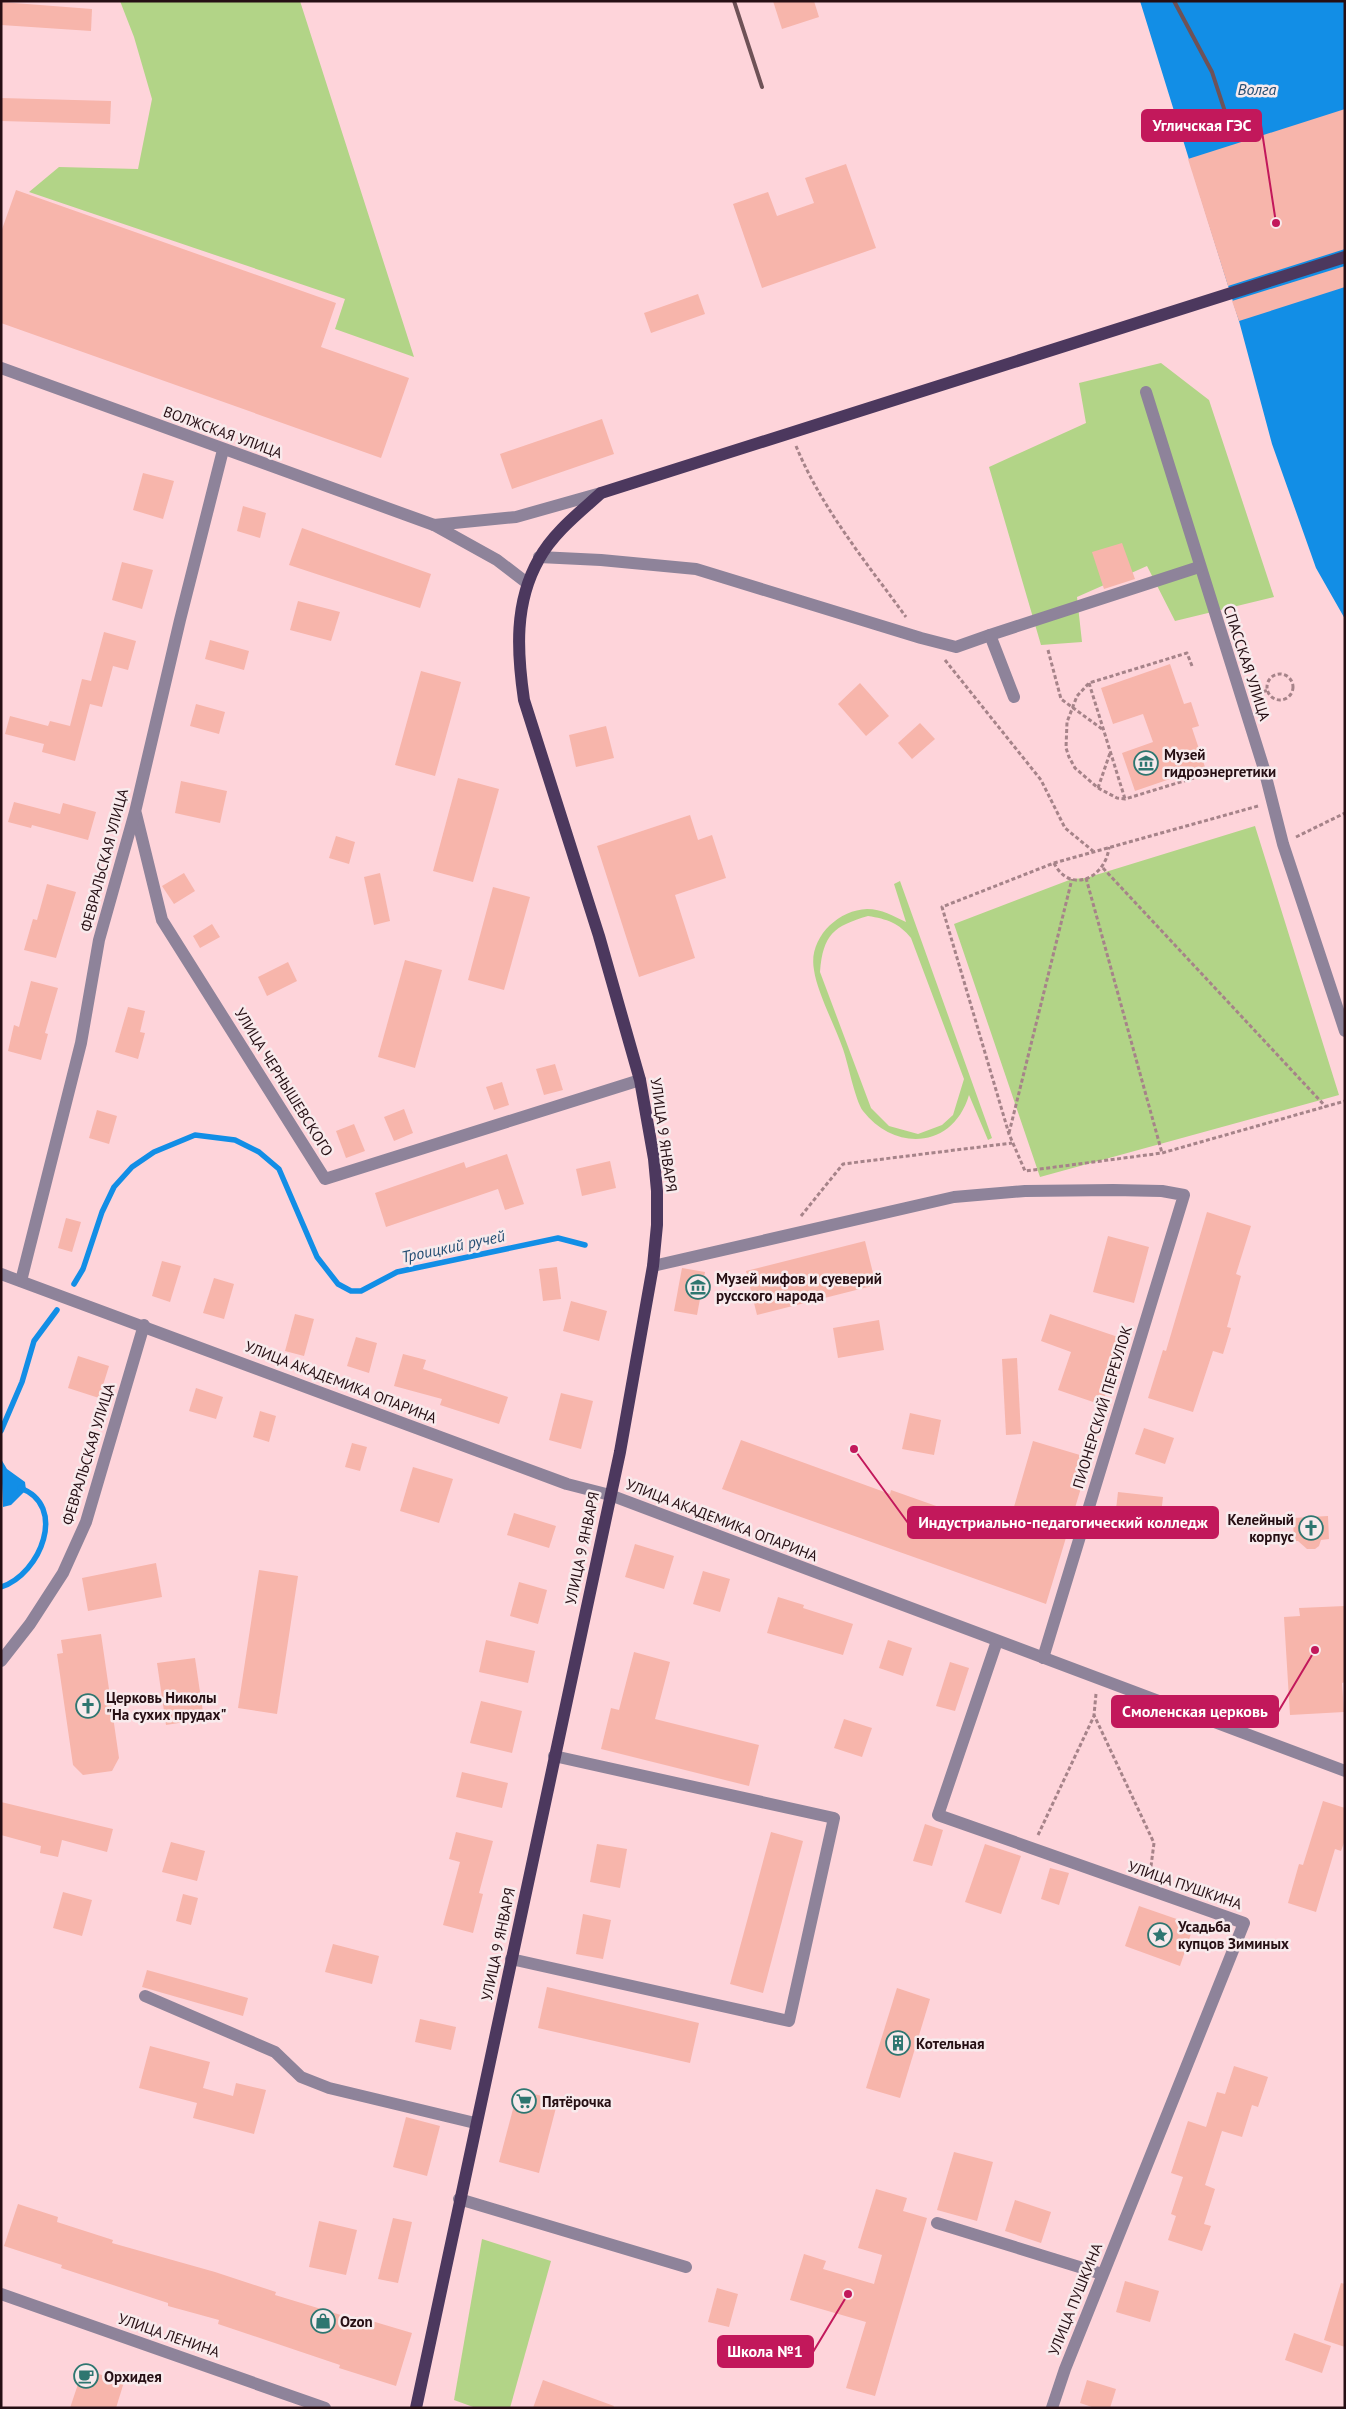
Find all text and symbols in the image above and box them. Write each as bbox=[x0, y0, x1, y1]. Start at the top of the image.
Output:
water label: Волга bbox=[1238, 79, 1277, 99]
callout: Угличская ГЭС bbox=[1142, 110, 1261, 141]
text: Угличская ГЭС bbox=[1151, 115, 1252, 135]
street label: ВОЛЖСКАЯ УЛИЦА bbox=[161, 402, 285, 462]
street label: СПАССКАЯ УЛИЦА bbox=[1219, 603, 1275, 723]
place label: Музей гидроэнергетики bbox=[1164, 745, 1276, 781]
museum icon: Музей гидроэнергетики bbox=[1133, 750, 1159, 776]
street label: ФЕВРАЛЬСКАЯ УЛИЦА bbox=[76, 786, 132, 934]
street label: УЛИЦА ЧЕРНЫШЕВСКОГО bbox=[231, 1004, 337, 1160]
street label: УЛИЦА 9 ЯНВАРЯ bbox=[647, 1077, 681, 1193]
water label: Троицкий ручей bbox=[399, 1225, 507, 1267]
place label: Музей мифов и суеверий русского народа bbox=[716, 1269, 882, 1305]
museum icon: Музей мифов и суеверий русского народа bbox=[685, 1274, 711, 1300]
street label: ПИОНЕРСКИЙ ПЕРЕУЛОК bbox=[1068, 1323, 1136, 1491]
street label: УЛИЦА АКАДЕМИКА ОПАРИНА bbox=[242, 1337, 440, 1427]
street label: ФЕВРАЛЬСКАЯ УЛИЦА bbox=[57, 1381, 119, 1527]
street label: УЛИЦА АКАДЕМИКА ОПАРИНА bbox=[623, 1475, 821, 1565]
street label: УЛИЦА 9 ЯНВАРЯ bbox=[561, 1490, 603, 1606]
callout: Индустриально-педагогический колледж bbox=[908, 1507, 1218, 1538]
place label: Келейный корпус bbox=[1227, 1510, 1294, 1546]
text: Индустриально-педагогический колледж bbox=[918, 1512, 1209, 1532]
church icon: Келейный корпус bbox=[1298, 1515, 1324, 1541]
place label: Церковь Николы "На сухих прудах" bbox=[106, 1688, 226, 1724]
church icon: Церковь Николы "На сухих прудах" bbox=[75, 1693, 101, 1719]
callout: Смоленская церковь bbox=[1112, 1696, 1278, 1727]
text: Смоленская церковь bbox=[1122, 1701, 1268, 1721]
street label: УЛИЦА ПУШКИНА bbox=[1125, 1857, 1245, 1913]
street label: УЛИЦА 9 ЯНВАРЯ bbox=[477, 1886, 519, 2002]
place label: Усадьба купцов Зиминых bbox=[1177, 1917, 1289, 1953]
place icon: Усадьба купцов Зиминых bbox=[1147, 1922, 1173, 1948]
building icon: Котельная bbox=[885, 2030, 911, 2056]
place label: Котельная bbox=[916, 2034, 984, 2053]
supermarket icon: Пятёрочка bbox=[511, 2088, 537, 2114]
place label: Пятёрочка bbox=[542, 2092, 611, 2111]
street label: УЛИЦА ПУШКИНА bbox=[1044, 2240, 1106, 2358]
shop icon: Ozon bbox=[310, 2308, 336, 2334]
street label: УЛИЦА ЛЕНИНА bbox=[116, 2309, 223, 2361]
place label: Ozon bbox=[340, 2312, 373, 2331]
callout: Школа №1 bbox=[718, 2336, 813, 2367]
text: Школа №1 bbox=[727, 2341, 803, 2361]
cafe icon: Орхидея bbox=[73, 2363, 99, 2389]
place label: Орхидея bbox=[104, 2367, 162, 2386]

